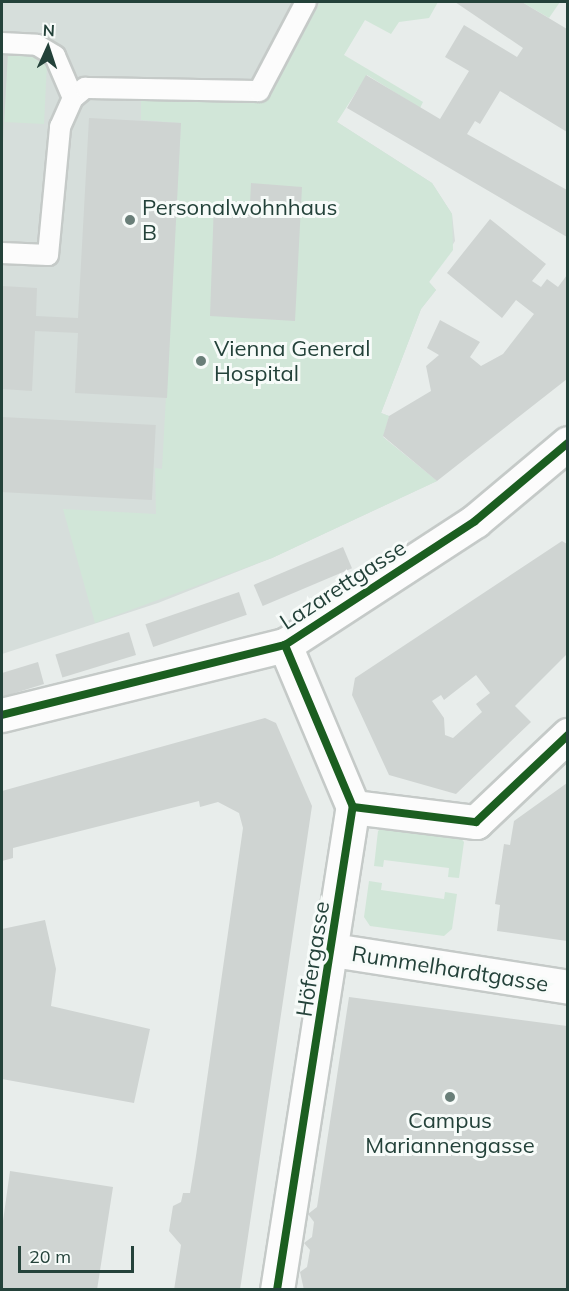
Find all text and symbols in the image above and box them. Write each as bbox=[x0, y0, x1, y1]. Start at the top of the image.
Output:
north arrow bbox=[18, 18, 78, 78]
text: N bbox=[42, 20, 56, 40]
place label: Personalwohnhaus B bbox=[142, 194, 337, 246]
marker: Personalwohnhaus B bbox=[123, 213, 137, 227]
place label: Vienna General Hospital bbox=[214, 335, 371, 386]
marker: Vienna General Hospital bbox=[192, 352, 210, 370]
street label: Lazarettgasse bbox=[275, 535, 411, 635]
street label: Höfergasse bbox=[291, 899, 335, 1019]
street label: Rummelhardtgasse bbox=[350, 940, 550, 998]
marker: Campus Mariannengasse bbox=[443, 1090, 457, 1104]
place label: Campus Mariannengasse bbox=[365, 1107, 535, 1158]
scale bar bbox=[21, 1234, 136, 1272]
text: 20 m bbox=[29, 1245, 71, 1268]

